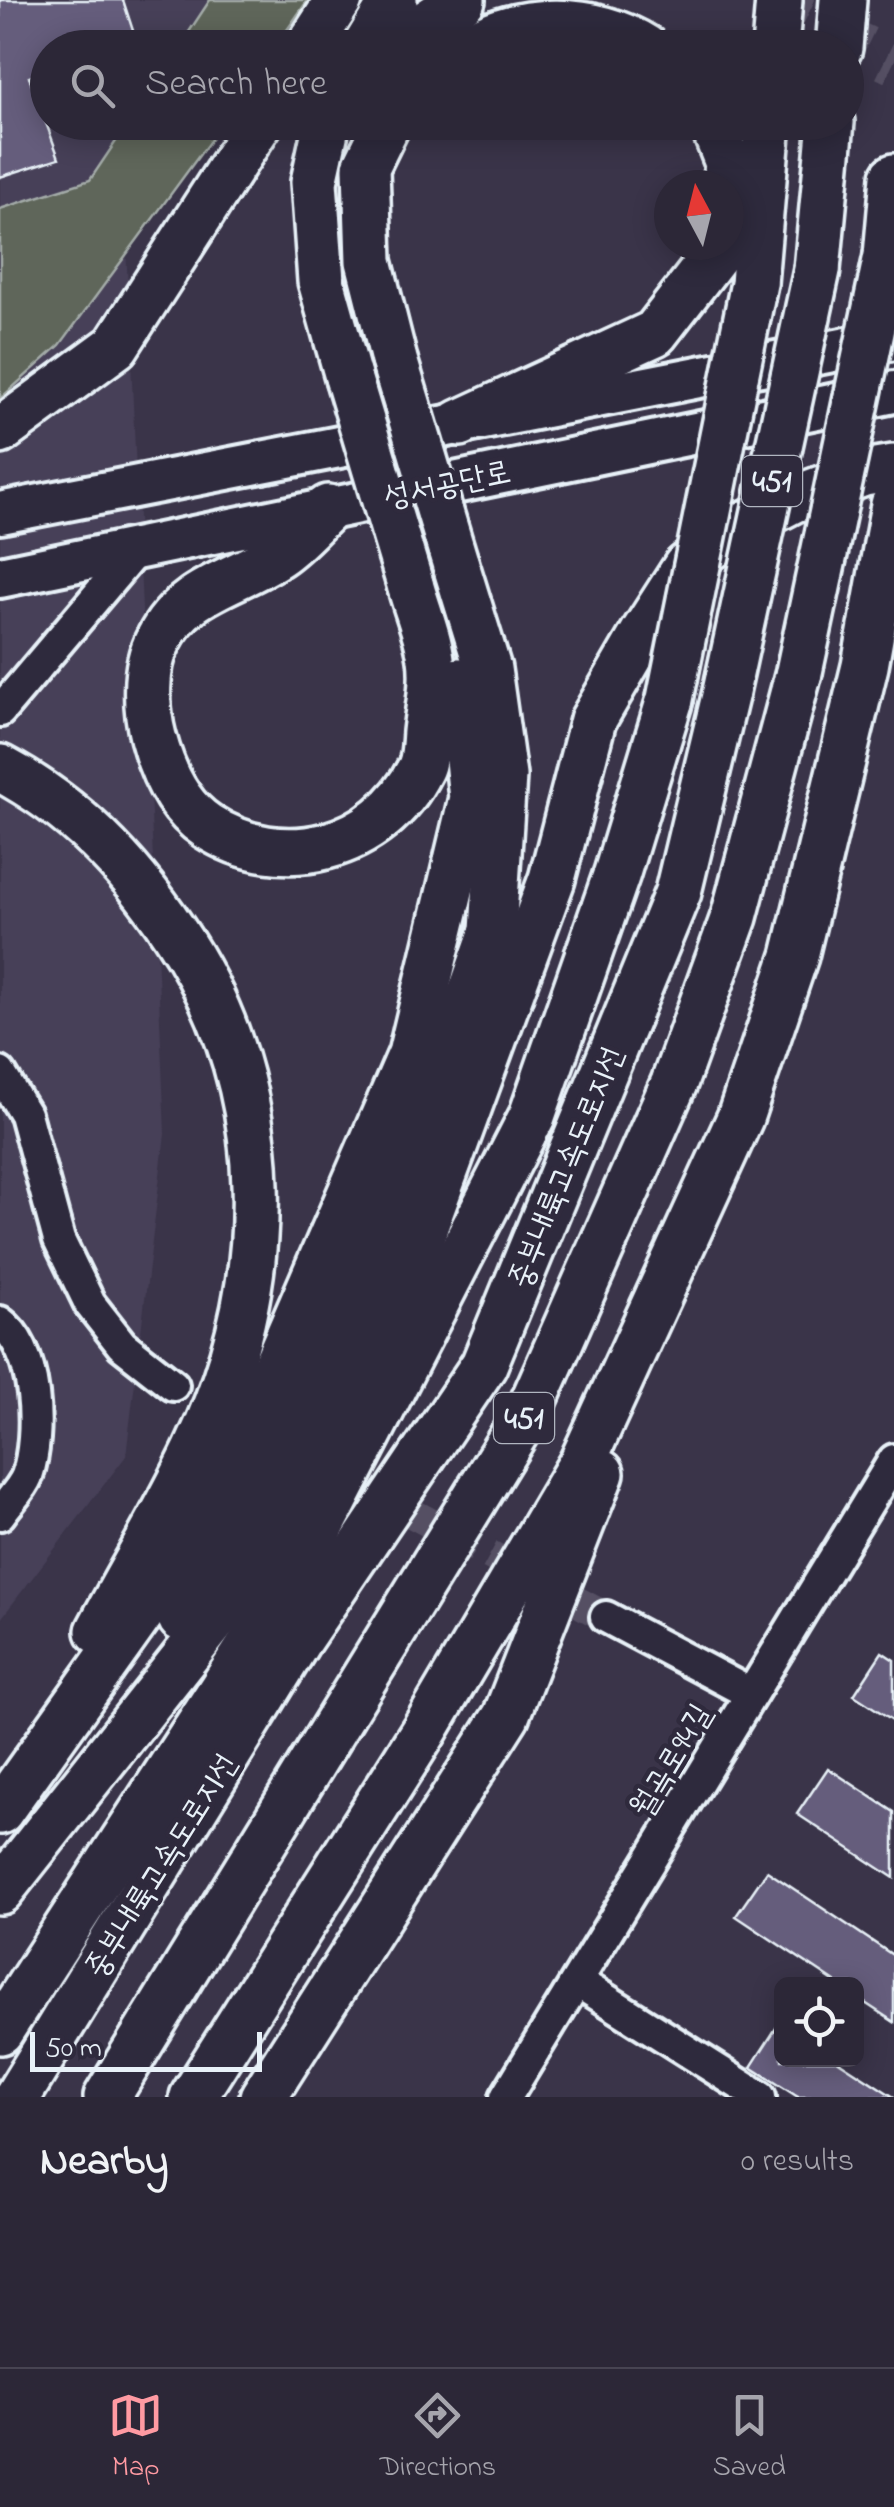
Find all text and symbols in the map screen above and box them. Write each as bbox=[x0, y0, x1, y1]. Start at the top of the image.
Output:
search box bbox=[30, 30, 864, 140]
text: Search here bbox=[145, 57, 327, 113]
icon: search bbox=[65, 58, 120, 113]
north arrow bbox=[654, 170, 744, 260]
street label: 성서공단로 bbox=[380, 450, 516, 523]
road number: 451 bbox=[742, 456, 802, 506]
street label: 중부내륙고속도로지선 bbox=[498, 1040, 638, 1296]
road number: 451 bbox=[494, 1393, 554, 1443]
street label: 월곡로94길 bbox=[620, 1696, 726, 1828]
street label: 중부내륙고속도로지선 bbox=[75, 1745, 251, 1988]
map controls bbox=[774, 1977, 864, 2067]
button: locate bbox=[774, 1977, 864, 2067]
scale bar bbox=[30, 2027, 262, 2072]
text: 50 m bbox=[45, 2029, 102, 2070]
text: Nearby bbox=[40, 2132, 168, 2193]
text: 0 results bbox=[741, 2139, 854, 2186]
tab: Map bbox=[108, 2388, 163, 2489]
tab: Directions bbox=[380, 2388, 496, 2489]
tab: Saved bbox=[713, 2388, 786, 2489]

